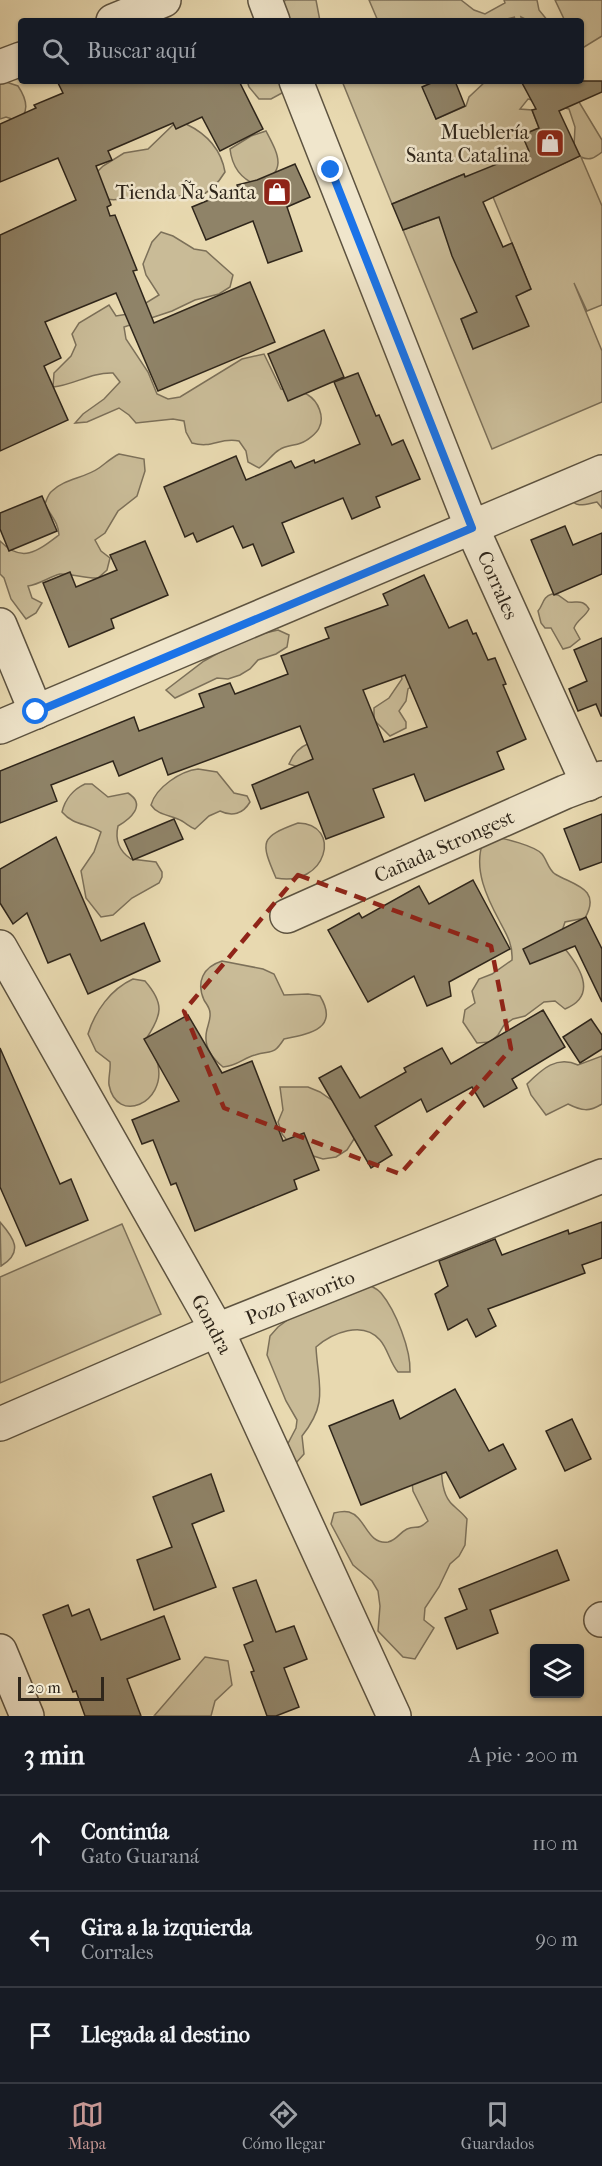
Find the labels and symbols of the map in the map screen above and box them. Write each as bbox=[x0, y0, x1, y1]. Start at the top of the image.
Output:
place label: Mueblería Santa Catalina bbox=[406, 121, 530, 167]
shop icon: Mueblería Santa Catalina bbox=[534, 127, 566, 159]
route end bbox=[317, 156, 343, 182]
shop icon: Tienda Ña Santa bbox=[261, 176, 293, 208]
place label: Tienda Ña Santa bbox=[116, 180, 257, 204]
street label: Corrales bbox=[472, 547, 523, 623]
route start bbox=[22, 698, 48, 724]
street label: Cañada Strongest bbox=[371, 805, 518, 888]
street label: Pozo Favorito bbox=[242, 1265, 358, 1330]
street label: Gondra bbox=[186, 1290, 237, 1359]
scale bar bbox=[18, 1674, 104, 1702]

